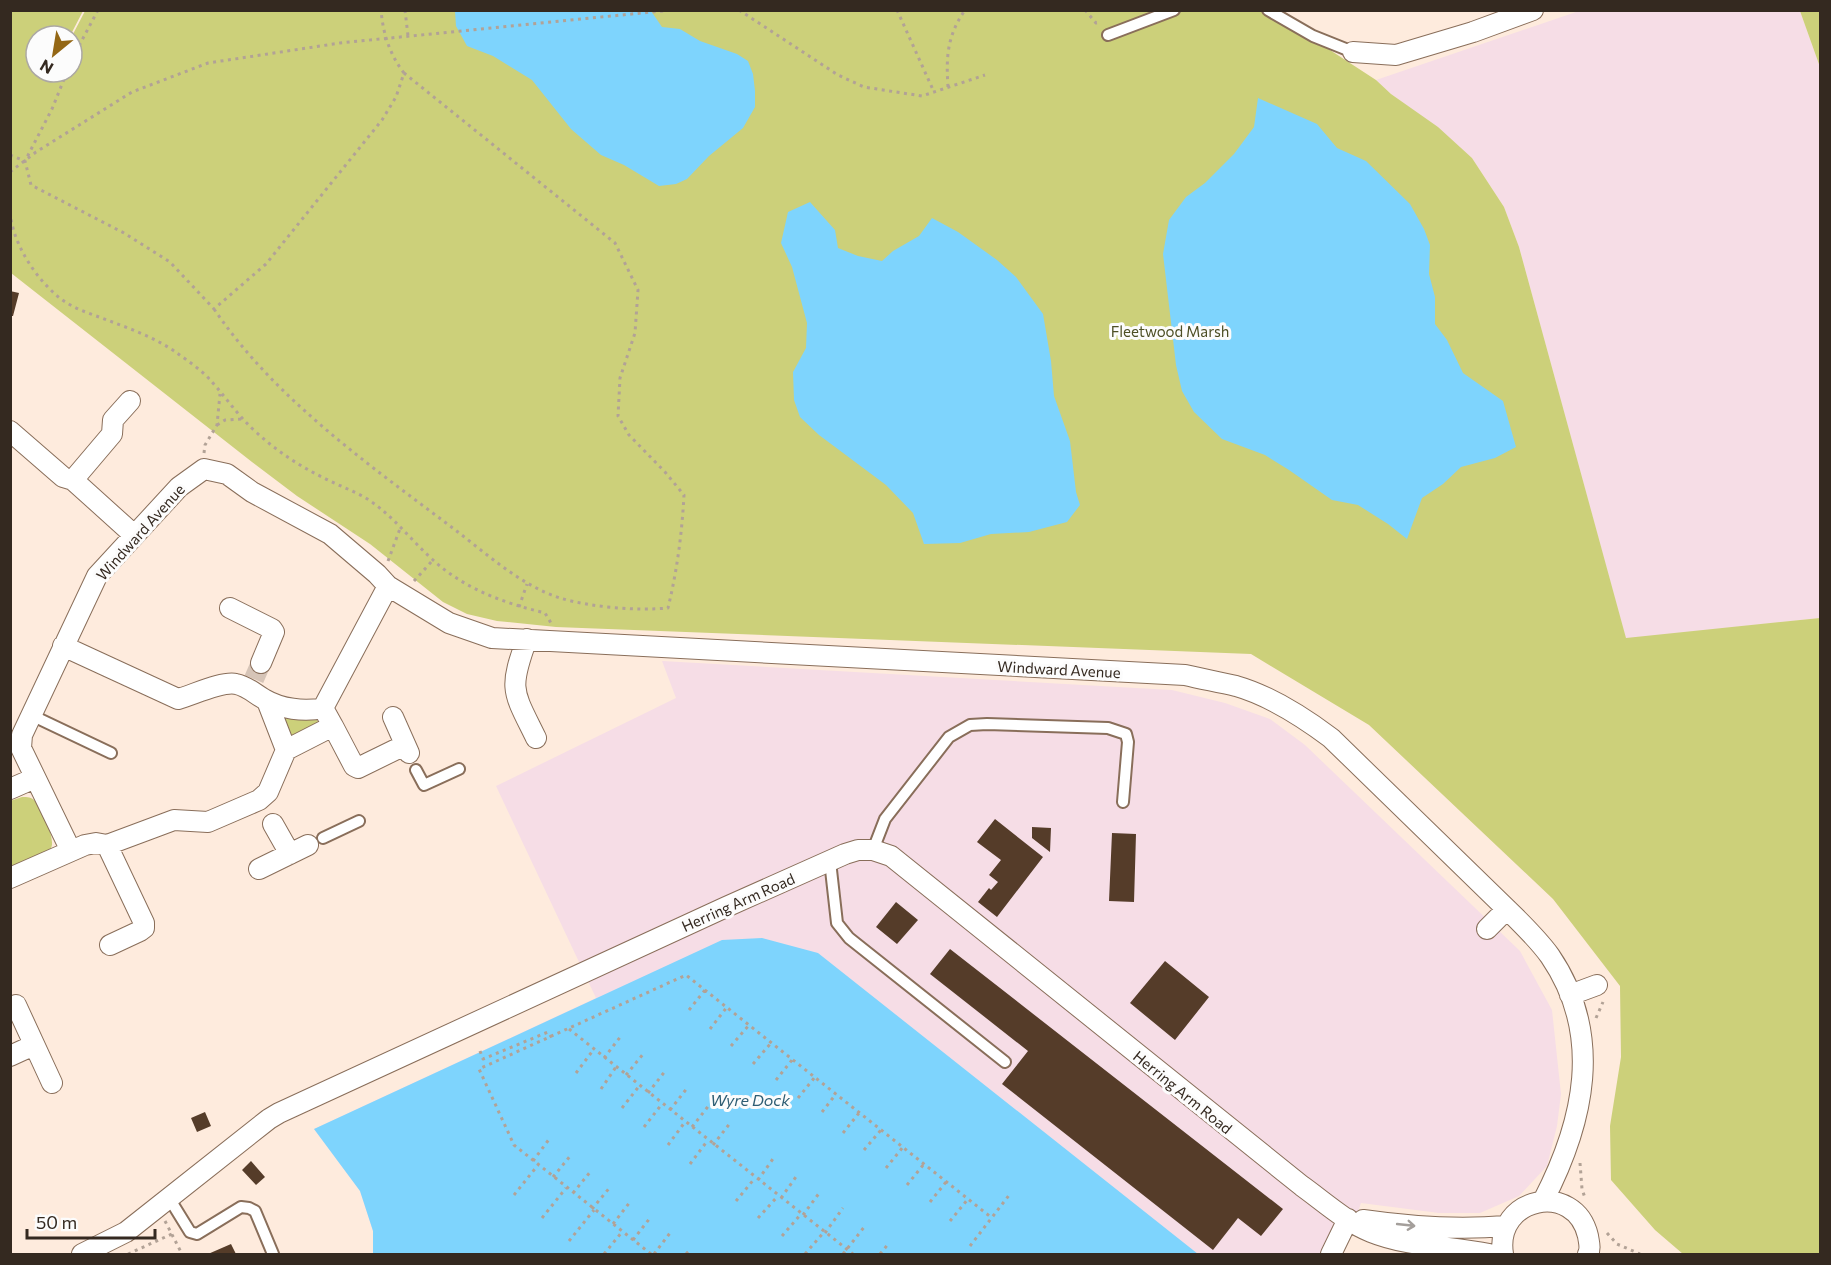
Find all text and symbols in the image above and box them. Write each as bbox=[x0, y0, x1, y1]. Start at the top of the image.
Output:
north arrow bbox=[24, 24, 84, 84]
text: N bbox=[36, 56, 56, 79]
park label: Fleetwood Marsh bbox=[1111, 322, 1229, 340]
street label: Windward Avenue bbox=[92, 480, 188, 584]
street label: Windward Avenue bbox=[997, 657, 1121, 681]
street label: Herring Arm Road bbox=[679, 869, 797, 935]
street label: Herring Arm Road bbox=[1130, 1047, 1236, 1137]
water label: Wyre Dock bbox=[710, 1090, 790, 1109]
scale bar bbox=[27, 1202, 154, 1240]
text: 50 m bbox=[36, 1211, 77, 1233]
one-way arrow bbox=[1396, 1220, 1416, 1231]

